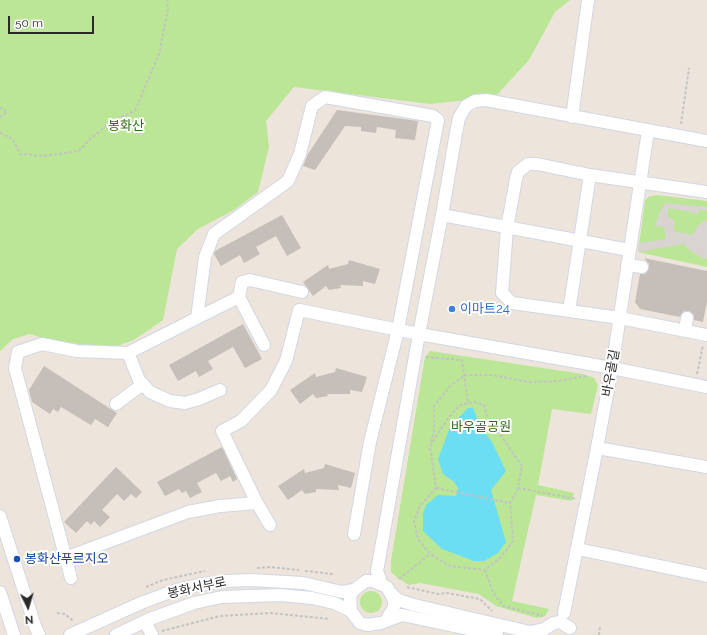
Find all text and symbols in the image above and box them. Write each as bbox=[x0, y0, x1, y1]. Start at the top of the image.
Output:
scale bar bbox=[10, 8, 96, 34]
text: 50 m bbox=[15, 16, 43, 30]
park label: 봉화산 bbox=[108, 118, 144, 134]
place label: 이마트24 bbox=[460, 301, 510, 317]
marker: 이마트24 bbox=[447, 304, 457, 314]
street label: 바우골길 bbox=[599, 348, 623, 398]
park label: 바우골공원 bbox=[451, 419, 511, 435]
place label: 봉화산푸르지오 bbox=[25, 551, 109, 567]
marker: 봉화산푸르지오 bbox=[12, 554, 22, 564]
street label: 봉화서부로 bbox=[166, 574, 228, 602]
north arrow bbox=[8, 587, 48, 627]
text: N bbox=[24, 613, 34, 626]

